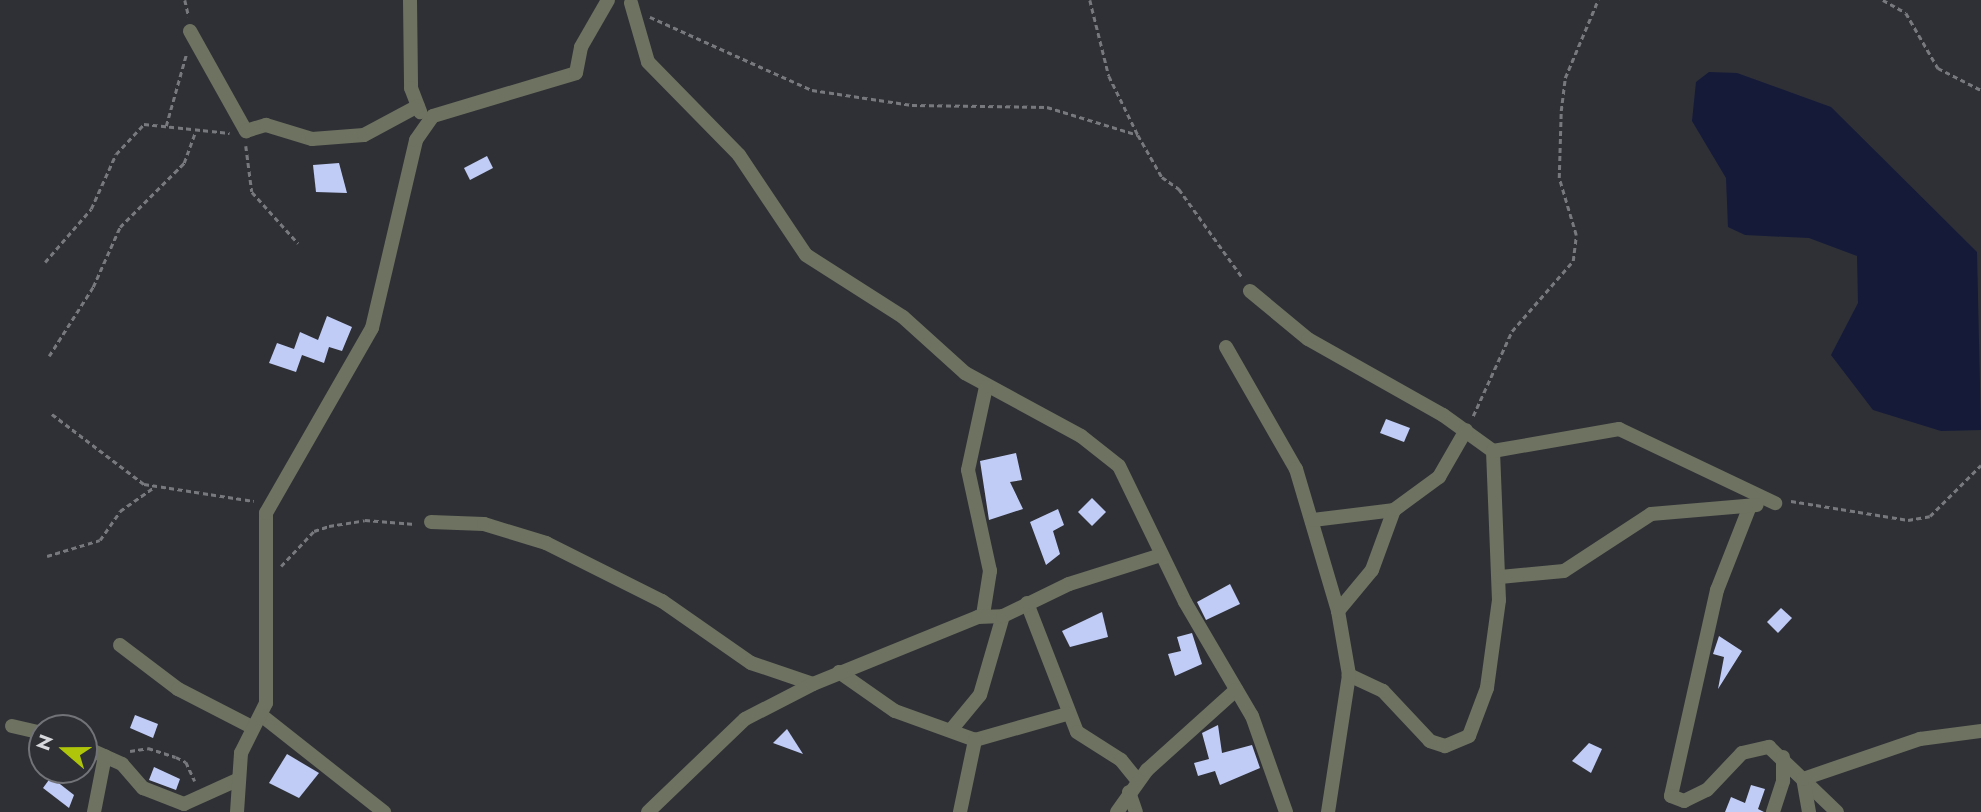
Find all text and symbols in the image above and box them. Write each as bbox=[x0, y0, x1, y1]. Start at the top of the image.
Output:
north arrow bbox=[28, 714, 98, 784]
text: N bbox=[29, 731, 60, 754]

